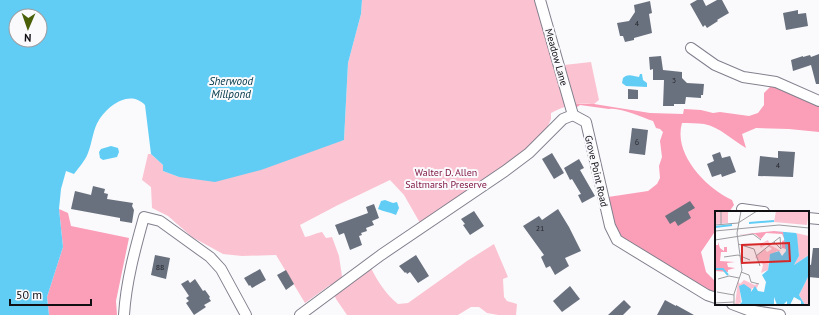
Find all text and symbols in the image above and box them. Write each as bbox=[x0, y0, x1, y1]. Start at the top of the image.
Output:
north arrow bbox=[8, 8, 48, 48]
house number: 4 bbox=[635, 18, 640, 28]
street label: Meadow Lane bbox=[542, 27, 571, 87]
text: N bbox=[24, 31, 32, 45]
water label: Sherwood Millpond bbox=[209, 74, 253, 101]
house number: 3 bbox=[672, 75, 676, 85]
street label: Grove Point Road bbox=[582, 134, 611, 208]
house number: 6 bbox=[635, 137, 639, 147]
house number: 4 bbox=[776, 160, 781, 170]
park label: Walter D. Allen Saltmarsh Preserve bbox=[405, 166, 487, 191]
inset map bbox=[715, 211, 809, 305]
house number: 21 bbox=[536, 223, 544, 233]
house number: 88 bbox=[156, 262, 164, 272]
scale bar bbox=[10, 281, 91, 307]
text: 50 m bbox=[16, 287, 42, 302]

